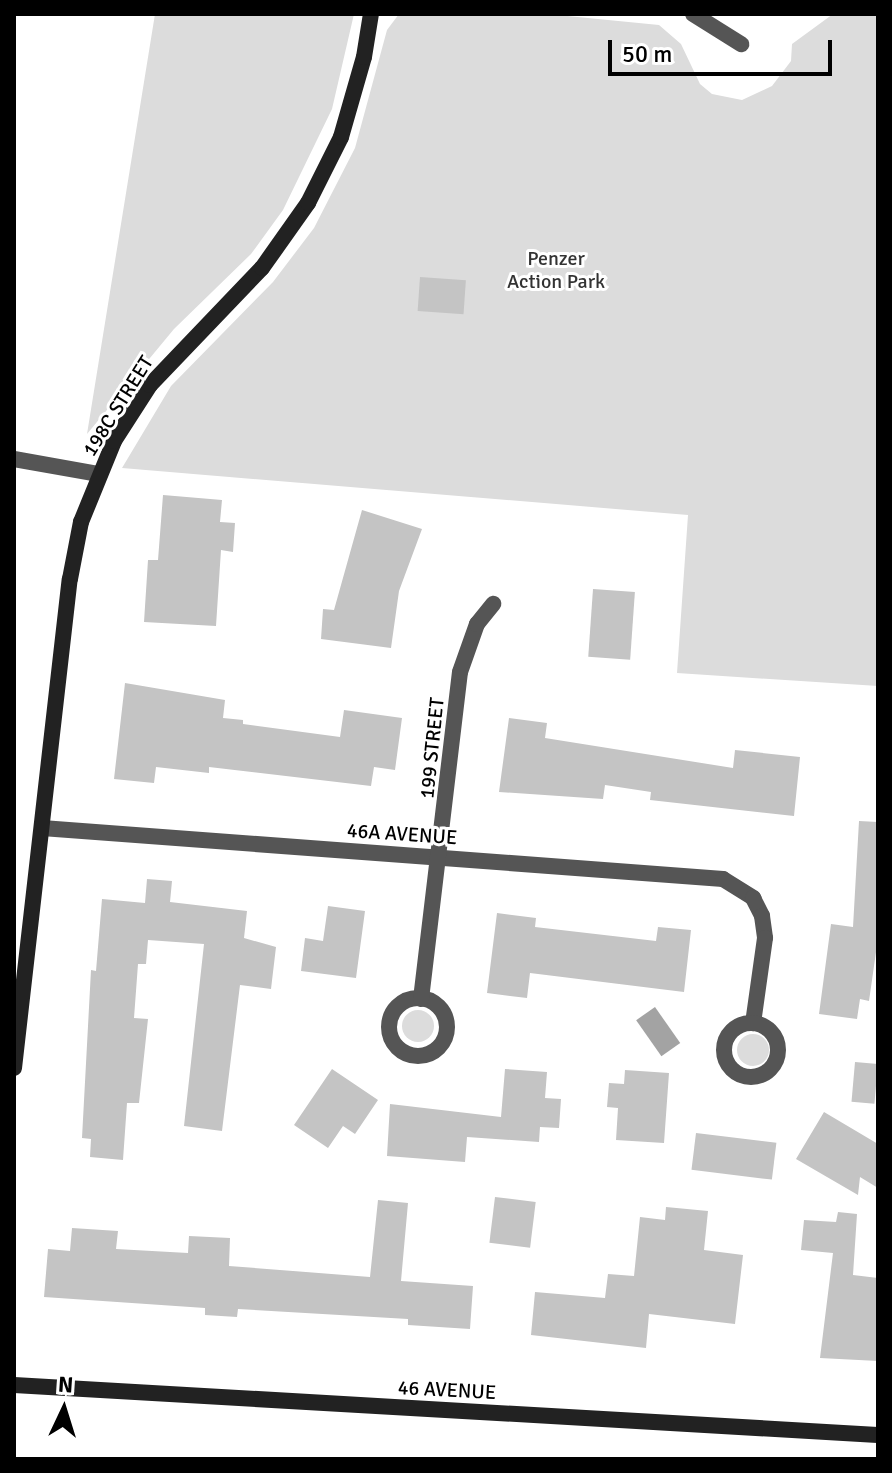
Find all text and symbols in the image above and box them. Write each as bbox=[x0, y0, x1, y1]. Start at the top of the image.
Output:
scale bar bbox=[612, 24, 836, 74]
text: 50 m bbox=[622, 39, 672, 69]
park label: Penzer Action Park bbox=[507, 246, 605, 293]
street label: 198C STREET bbox=[78, 351, 158, 461]
street label: 199 STREET bbox=[415, 696, 449, 800]
street label: 46A AVENUE bbox=[346, 818, 458, 850]
north arrow bbox=[24, 1369, 104, 1449]
text: N bbox=[57, 1371, 74, 1399]
street label: 46 AVENUE bbox=[397, 1375, 497, 1405]

